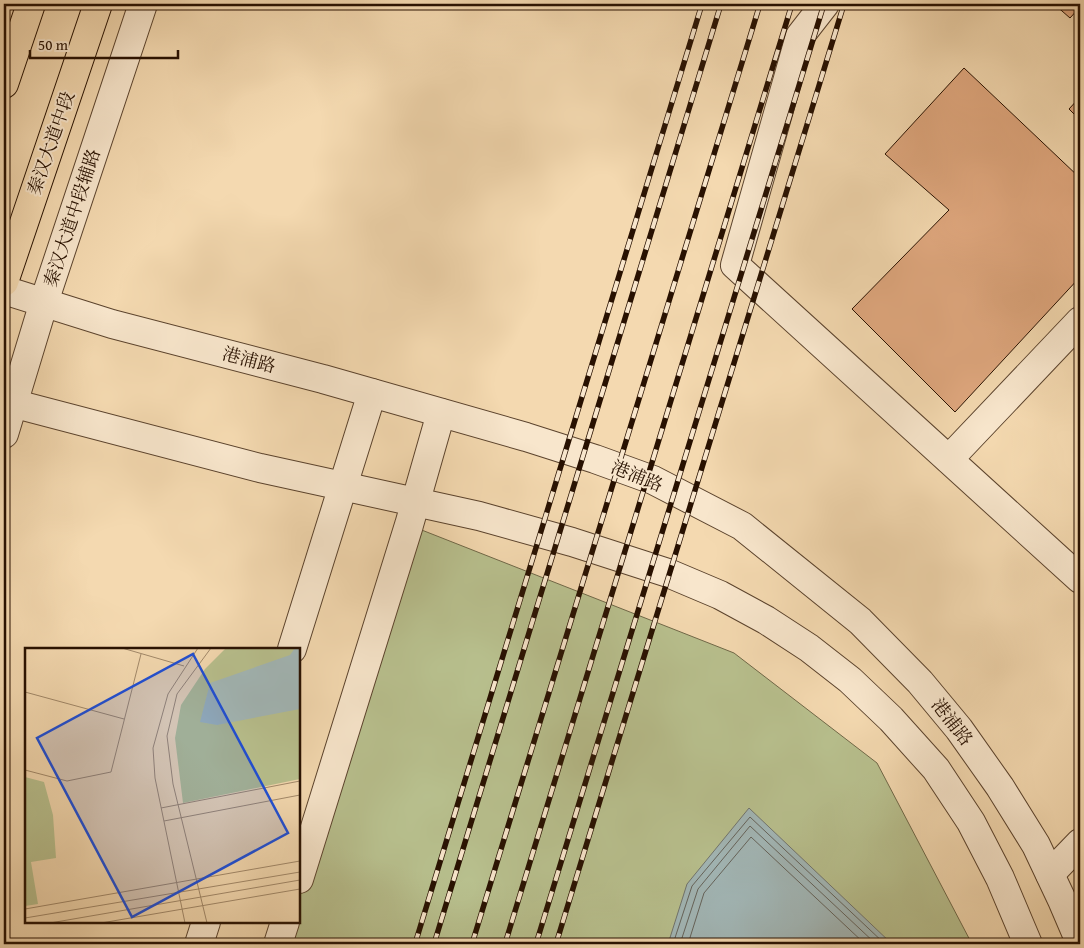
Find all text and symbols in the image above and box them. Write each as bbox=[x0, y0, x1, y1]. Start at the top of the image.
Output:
scale bar bbox=[30, 28, 178, 60]
text: 50 m bbox=[38, 34, 69, 55]
street label: 秦汉大道中段 bbox=[20, 87, 81, 198]
street label: 秦汉大道中段辅路 bbox=[36, 145, 107, 290]
street label: 港浦路 bbox=[220, 339, 279, 380]
street label: 港浦路 bbox=[607, 453, 667, 498]
inset map bbox=[25, 648, 300, 923]
street label: 港浦路 bbox=[925, 692, 980, 751]

